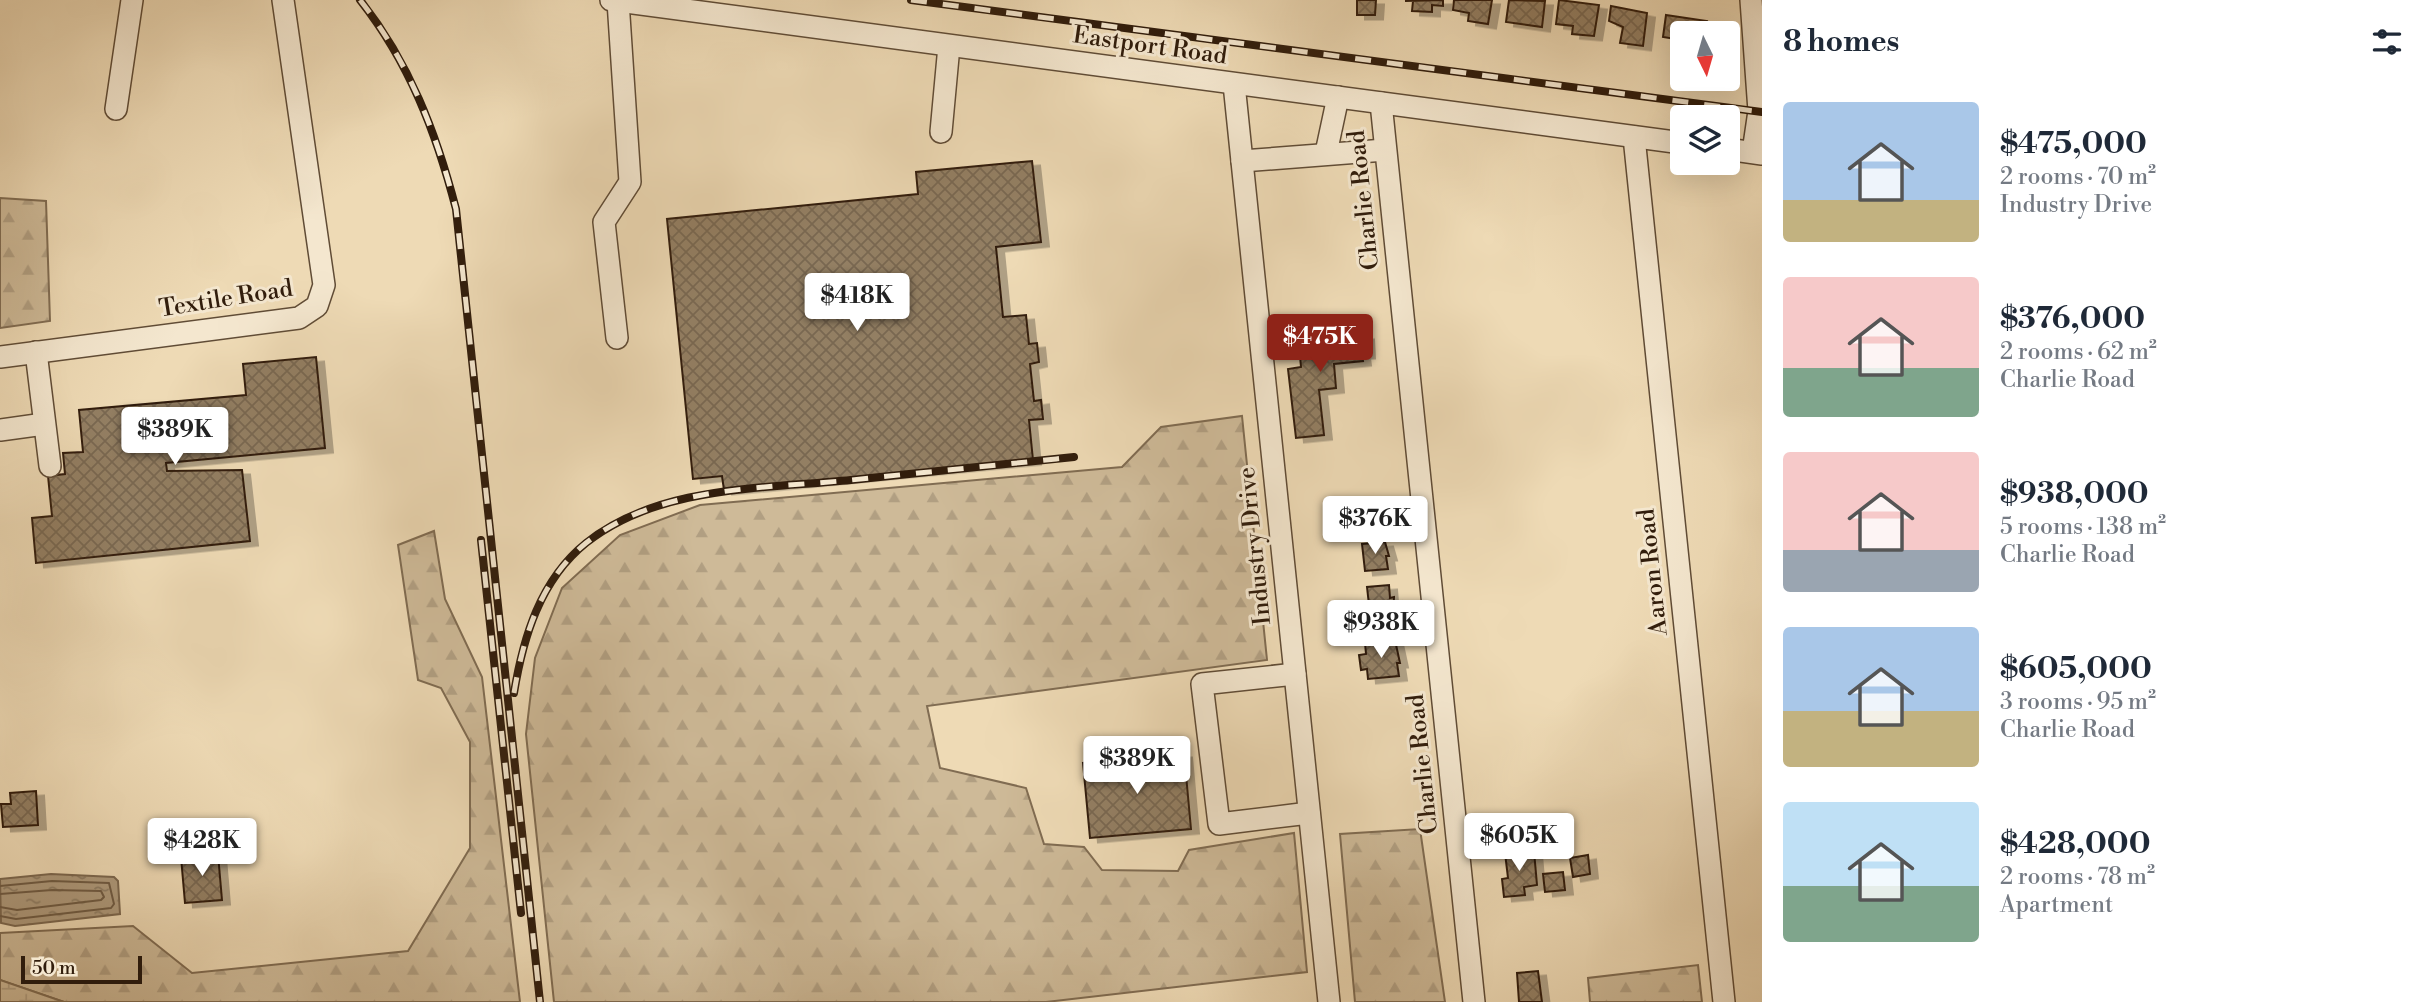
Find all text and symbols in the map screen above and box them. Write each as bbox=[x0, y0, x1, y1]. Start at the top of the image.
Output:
street label: Eastport Road bbox=[1071, 20, 1229, 72]
north arrow bbox=[1670, 21, 1740, 91]
map controls bbox=[1670, 21, 1740, 175]
text: 8 homes bbox=[1783, 23, 1899, 61]
icon: filters bbox=[2368, 23, 2406, 61]
button: layers bbox=[1670, 105, 1740, 175]
text: $475,000 bbox=[2000, 125, 2147, 163]
street label: Charlie Road bbox=[1342, 128, 1386, 272]
icon: home bbox=[1839, 130, 1923, 214]
text: 2 rooms · 70 m² bbox=[2000, 163, 2156, 191]
text: Industry Drive bbox=[2000, 191, 2152, 219]
street label: Textile Road bbox=[157, 274, 295, 324]
pin: $418K bbox=[808, 274, 906, 333]
text: $418K bbox=[821, 282, 893, 310]
text: $376,000 bbox=[2000, 300, 2145, 338]
icon: home bbox=[1839, 305, 1923, 389]
pin: $475K bbox=[1271, 314, 1369, 374]
text: $475K bbox=[1283, 323, 1357, 351]
text: 2 rooms · 62 m² bbox=[2000, 338, 2157, 366]
text: Charlie Road bbox=[2000, 366, 2135, 394]
pin: $389K bbox=[126, 407, 224, 467]
text: $389K bbox=[137, 416, 213, 444]
street label: Industry Drive bbox=[1232, 465, 1278, 627]
text: $938,000 bbox=[2000, 475, 2149, 513]
icon: home bbox=[1839, 480, 1923, 564]
pin: $376K bbox=[1326, 496, 1424, 556]
text: $376K bbox=[1339, 505, 1411, 533]
street label: Aaron Road bbox=[1631, 507, 1675, 638]
text: 5 rooms · 138 m² bbox=[2000, 513, 2166, 541]
text: Charlie Road bbox=[2000, 541, 2135, 569]
pin: $938K bbox=[1332, 600, 1430, 660]
text: $938K bbox=[1343, 609, 1419, 637]
text: $605,000 bbox=[2000, 650, 2152, 688]
icon: home bbox=[1839, 655, 1923, 739]
text: 3 rooms · 95 m² bbox=[2000, 688, 2156, 716]
street label: Charlie Road bbox=[1401, 692, 1445, 836]
text: Charlie Road bbox=[2000, 716, 2135, 744]
pin: $389K bbox=[1088, 736, 1186, 796]
text: $389K bbox=[1099, 745, 1175, 773]
pin: $605K bbox=[1470, 814, 1568, 873]
pin: $428K bbox=[153, 818, 251, 878]
text: $605K bbox=[1480, 822, 1558, 850]
text: $428,000 bbox=[2000, 825, 2150, 863]
text: $428K bbox=[164, 827, 240, 855]
icon: home bbox=[1839, 830, 1923, 914]
text: 2 rooms · 78 m² bbox=[2000, 863, 2155, 891]
text: Apartment bbox=[2000, 891, 2113, 919]
scale bar bbox=[21, 953, 142, 985]
text: 50 m bbox=[32, 956, 76, 980]

